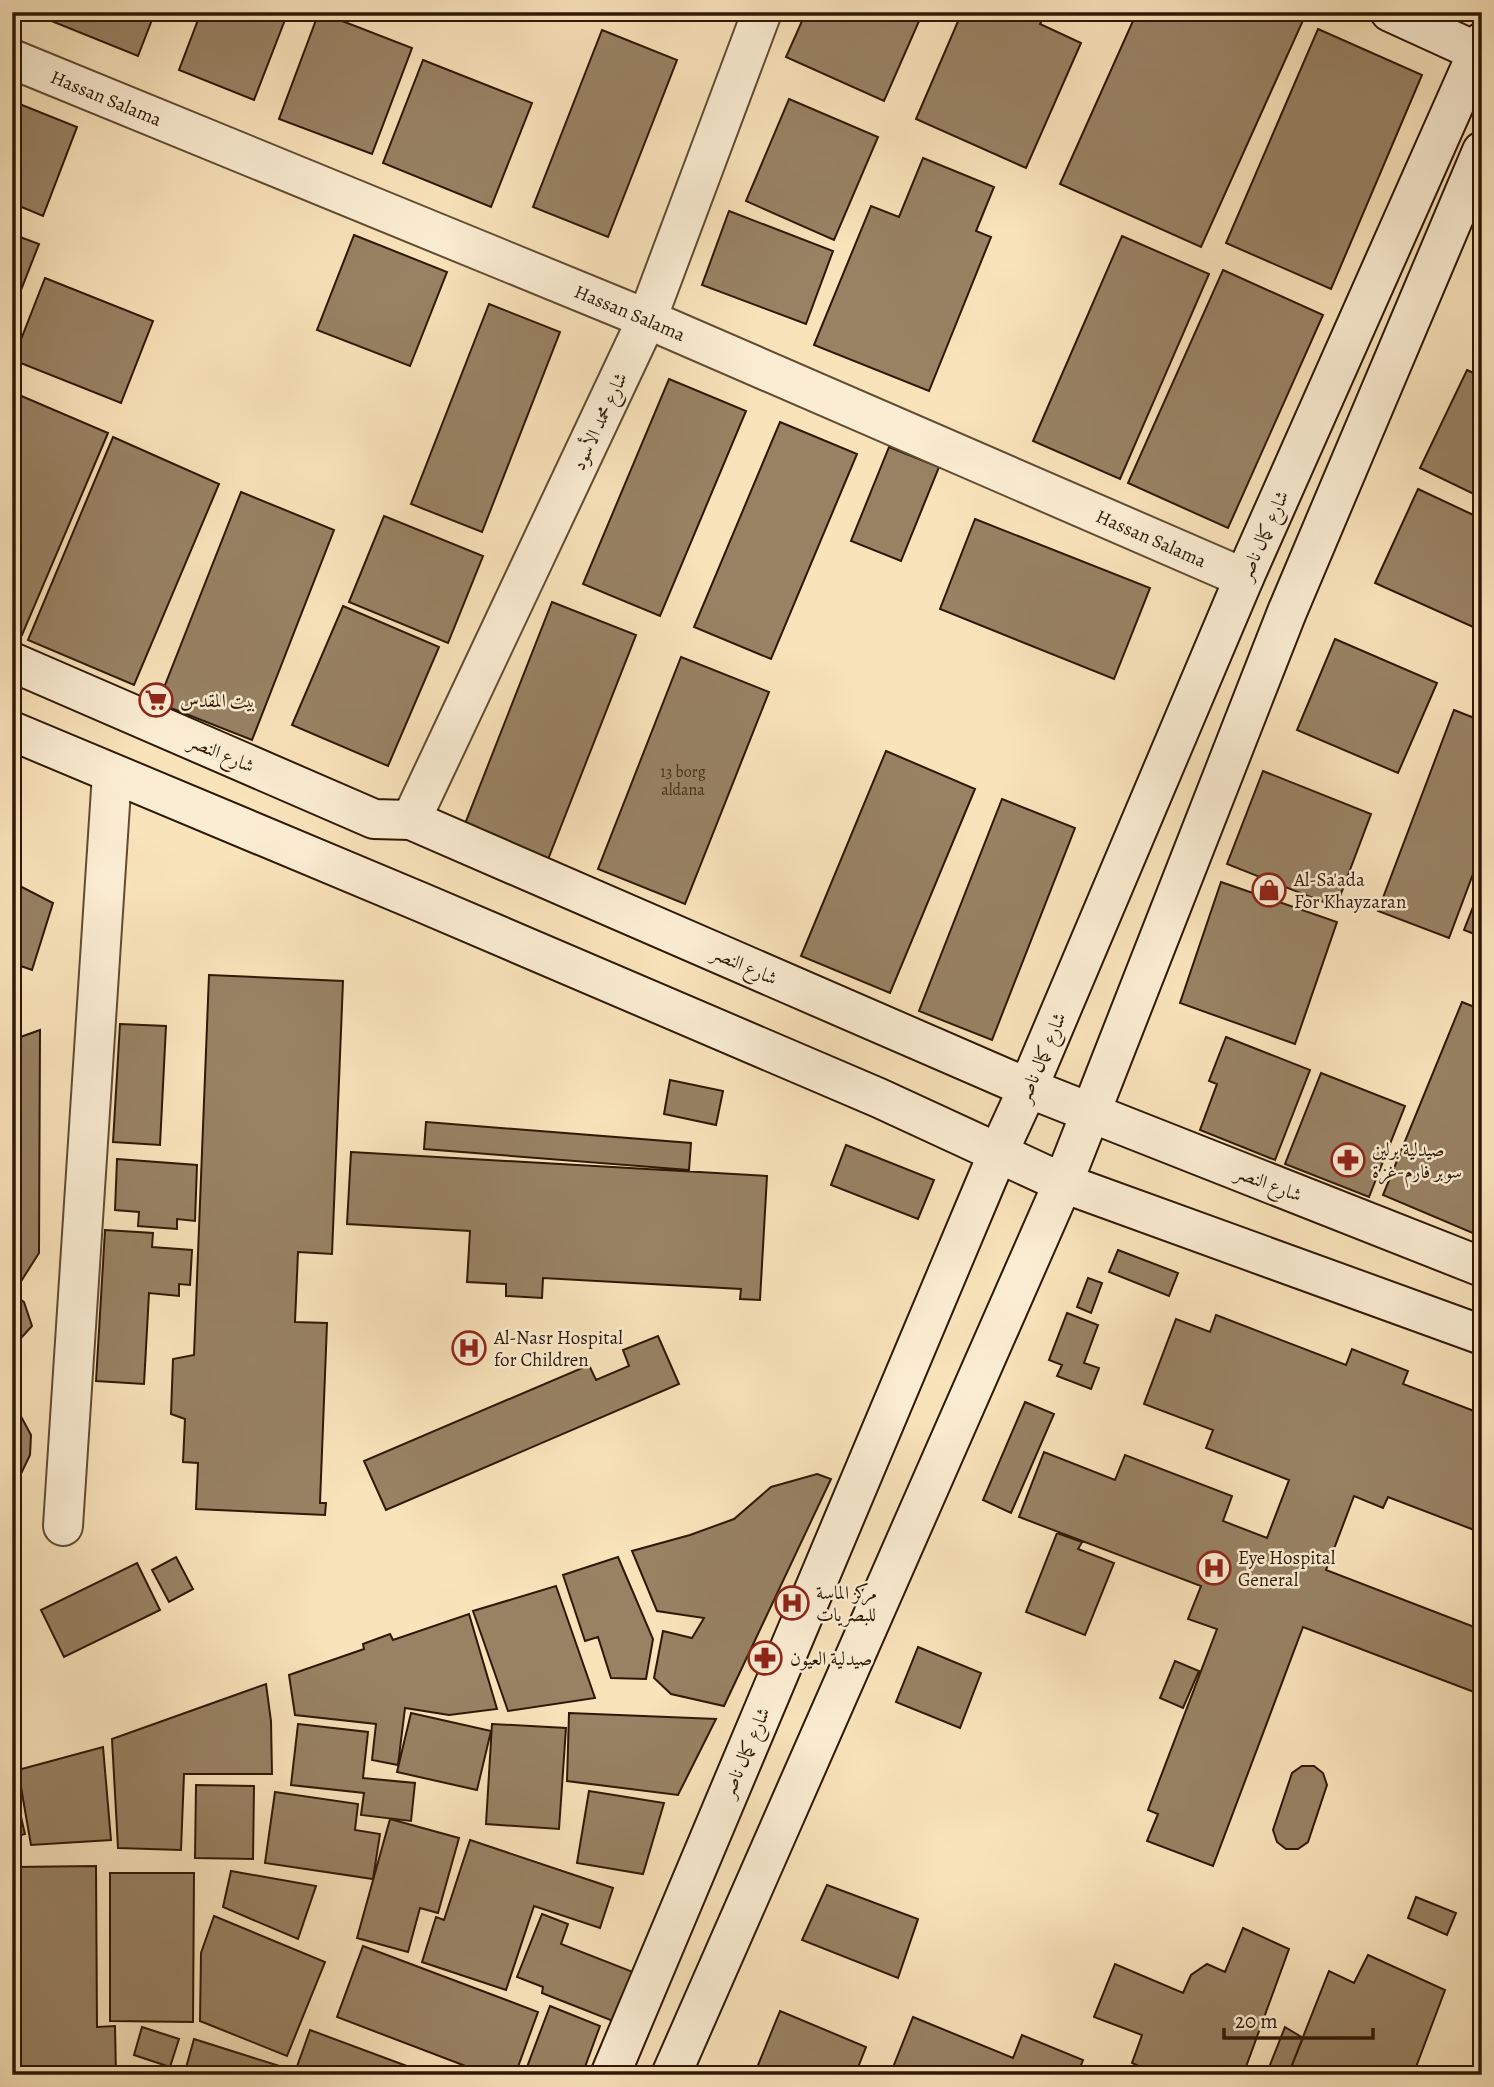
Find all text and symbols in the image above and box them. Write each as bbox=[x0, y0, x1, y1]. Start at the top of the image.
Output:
street label: Hassan Salama bbox=[47, 64, 166, 133]
street label: Hassan Salama bbox=[570, 279, 689, 348]
street label: شارع محمد الأسود bbox=[565, 368, 636, 476]
street label: شارع كمال ناصر bbox=[1232, 486, 1297, 587]
street label: Hassan Salama bbox=[1092, 503, 1210, 574]
supermarket icon: بيت المقدس bbox=[137, 681, 175, 719]
place label: بيت المقدس bbox=[180, 688, 255, 714]
street label: شارع النصر bbox=[182, 728, 258, 781]
house number: 13 borg aldana bbox=[660, 761, 706, 801]
place label: Al-Sa'ada For Khayzaran bbox=[1293, 867, 1406, 915]
shop icon: Al-Sa'ada For Khayzaran bbox=[1250, 871, 1288, 909]
street label: شارع النصر bbox=[705, 939, 781, 994]
street label: شارع كمال ناصر bbox=[1010, 1008, 1074, 1109]
place label: صيدلية برلين سوبر فارم-غزة bbox=[1372, 1137, 1462, 1188]
pharmacy icon: صيدلية برلين سوبر فارم-غزة bbox=[1329, 1141, 1367, 1179]
street label: شارع النصر bbox=[1229, 1159, 1306, 1210]
place label: Al-Nasr Hospital for Children bbox=[493, 1325, 623, 1373]
hospital icon: Al-Nasr Hospital for Children bbox=[450, 1329, 488, 1367]
place label: Eye Hospital General bbox=[1238, 1545, 1336, 1593]
hospital icon: Eye Hospital General bbox=[1195, 1549, 1233, 1587]
place label: مركز الماسة للبصريات bbox=[816, 1580, 877, 1628]
hospital icon: مركز الماسة للبصريات bbox=[773, 1584, 811, 1622]
pharmacy icon: صيدلية العيون bbox=[746, 1639, 784, 1677]
place label: صيدلية العيون bbox=[790, 1646, 872, 1672]
street label: شارع كمال ناصر bbox=[714, 1703, 778, 1804]
scale bar bbox=[1224, 1996, 1373, 2040]
text: 20 m bbox=[1235, 2007, 1278, 2035]

